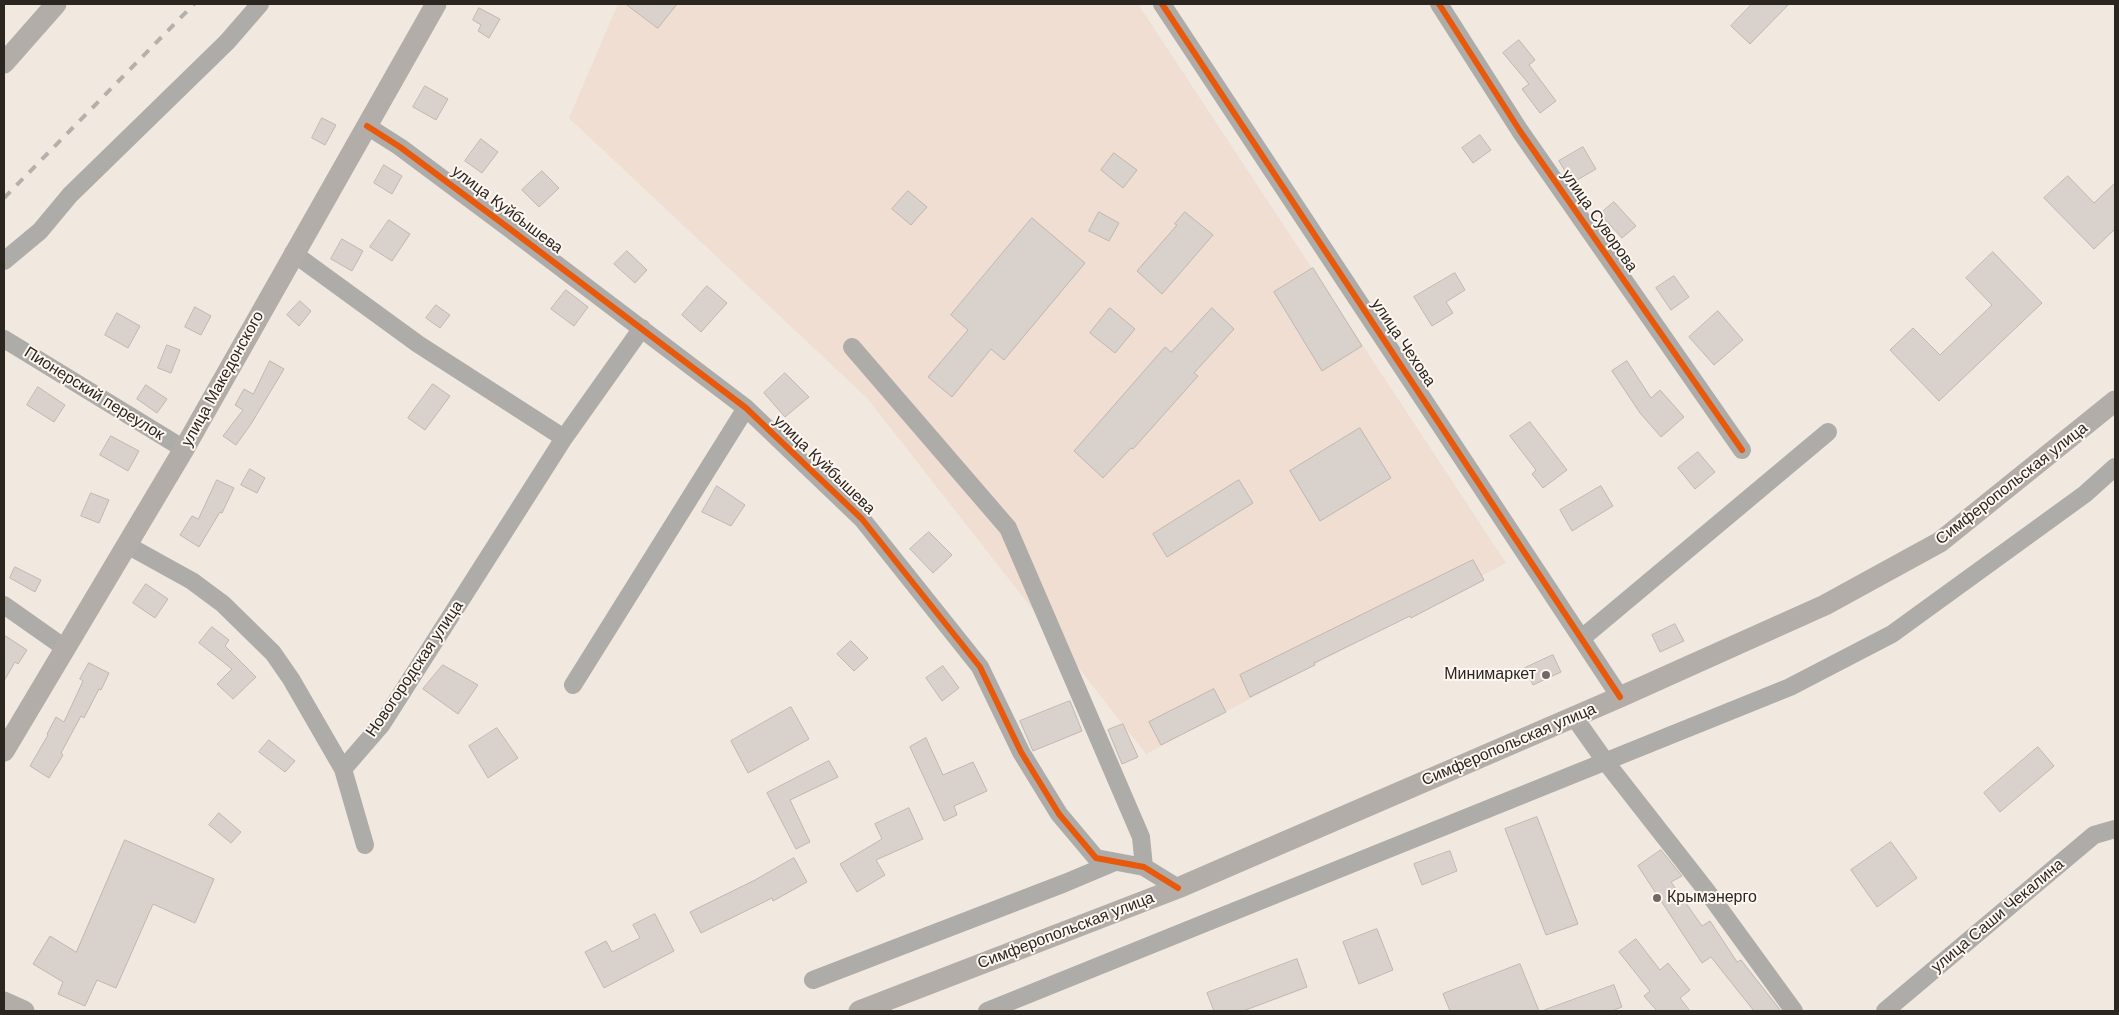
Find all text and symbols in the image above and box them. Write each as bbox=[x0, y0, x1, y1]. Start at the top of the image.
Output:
street label: улица Куйбышева bbox=[448, 162, 566, 258]
street label: улица Суворова bbox=[1557, 166, 1641, 276]
street label: улица Чехова bbox=[1367, 296, 1439, 390]
street label: улица Македонского bbox=[178, 308, 268, 450]
street label: Пионерский переулок bbox=[20, 343, 168, 445]
street label: улица Куйбышева bbox=[769, 411, 879, 519]
street label: Симферопольская улица bbox=[1932, 419, 2092, 549]
street label: Новогородская улица bbox=[362, 597, 468, 741]
place label: Минимаркет bbox=[1444, 665, 1536, 685]
marker: Минимаркет bbox=[1540, 669, 1552, 681]
street label: Симферопольская улица bbox=[1419, 700, 1599, 790]
street label: улица Саши Чекалина bbox=[1928, 855, 2068, 977]
street label: Симферопольская улица bbox=[975, 888, 1157, 974]
place label: Крымэнерго bbox=[1667, 888, 1757, 908]
marker: Крымэнерго bbox=[1651, 892, 1663, 904]

